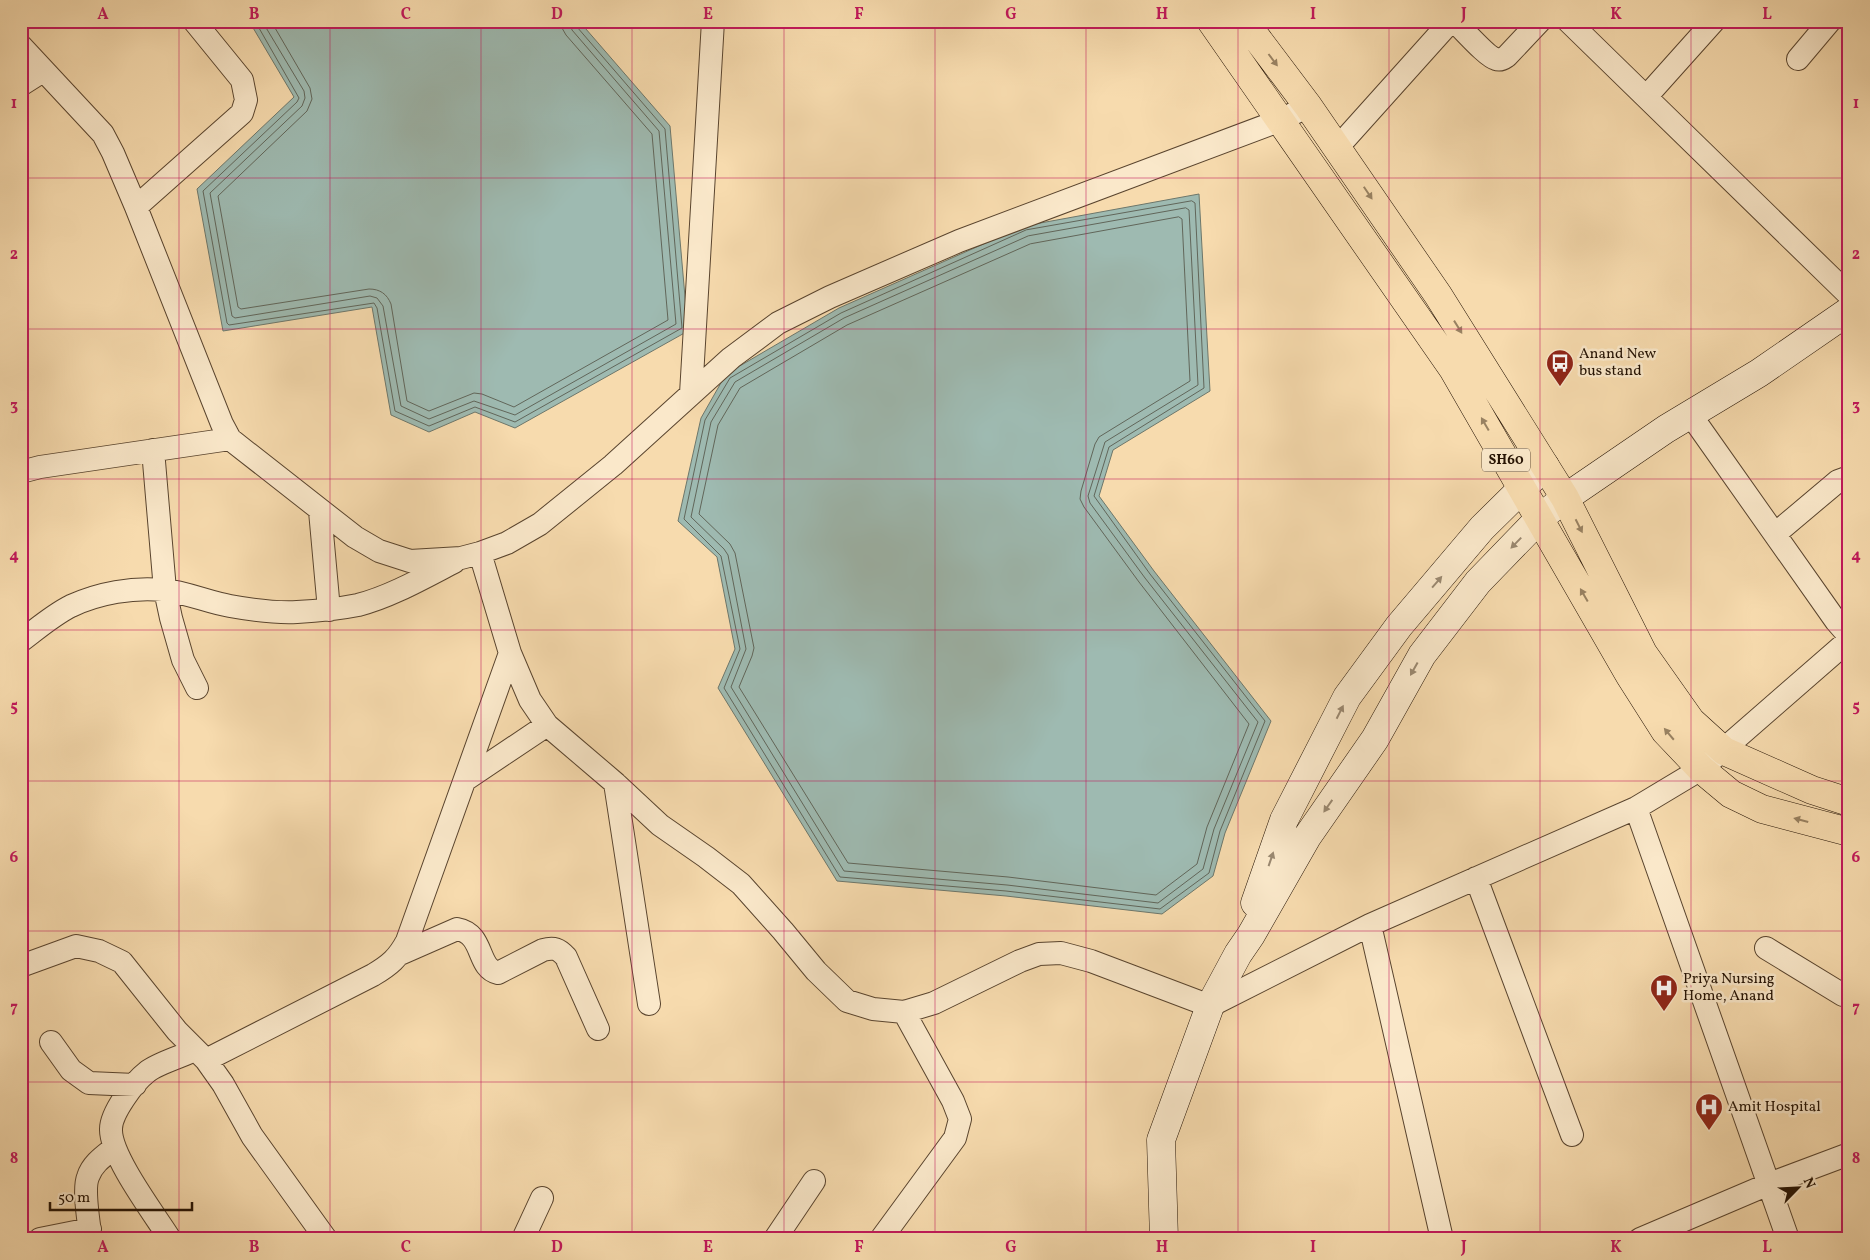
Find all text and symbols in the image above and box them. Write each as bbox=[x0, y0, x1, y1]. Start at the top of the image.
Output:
text: A bbox=[97, 4, 109, 26]
text: B bbox=[249, 4, 260, 26]
text: C bbox=[401, 4, 411, 26]
text: D bbox=[551, 4, 563, 26]
text: E bbox=[703, 4, 713, 26]
text: F bbox=[854, 4, 864, 26]
text: G bbox=[1005, 4, 1017, 26]
text: H bbox=[1156, 4, 1168, 26]
text: I bbox=[1310, 4, 1316, 26]
text: J bbox=[1460, 4, 1467, 26]
text: K bbox=[1610, 4, 1622, 26]
text: L bbox=[1762, 4, 1772, 26]
one-way arrow bbox=[1268, 53, 1279, 66]
text: 1 bbox=[11, 93, 17, 115]
text: 1 bbox=[1853, 93, 1859, 115]
one-way arrow bbox=[1363, 186, 1373, 199]
text: 2 bbox=[10, 244, 18, 266]
text: 2 bbox=[1852, 244, 1860, 266]
one-way arrow bbox=[1453, 321, 1463, 334]
place label: Anand New bus stand bbox=[1579, 344, 1656, 382]
bus stop icon: Anand New bus stand bbox=[1545, 348, 1575, 387]
text: 3 bbox=[10, 395, 18, 417]
text: 3 bbox=[1852, 395, 1860, 417]
one-way arrow bbox=[1481, 418, 1490, 431]
road number: SH60 bbox=[1482, 448, 1530, 472]
one-way arrow bbox=[1575, 519, 1583, 533]
one-way arrow bbox=[1510, 536, 1522, 548]
text: 4 bbox=[9, 545, 19, 567]
text: 4 bbox=[1851, 545, 1861, 567]
one-way arrow bbox=[1431, 577, 1443, 589]
one-way arrow bbox=[1580, 588, 1588, 603]
one-way arrow bbox=[1410, 661, 1418, 676]
text: 5 bbox=[10, 696, 18, 718]
text: 5 bbox=[1852, 696, 1860, 718]
one-way arrow bbox=[1336, 705, 1344, 719]
one-way arrow bbox=[1663, 727, 1674, 740]
one-way arrow bbox=[1323, 799, 1333, 813]
one-way arrow bbox=[1794, 816, 1809, 824]
text: 6 bbox=[10, 847, 19, 869]
text: 6 bbox=[1852, 847, 1861, 869]
one-way arrow bbox=[1267, 851, 1275, 866]
place label: Priya Nursing Home, Anand bbox=[1683, 969, 1775, 1007]
hospital icon: Priya Nursing Home, Anand bbox=[1649, 973, 1679, 1012]
text: 7 bbox=[10, 997, 18, 1019]
text: 7 bbox=[1852, 997, 1860, 1019]
hospital icon: Amit Hospital bbox=[1694, 1092, 1724, 1131]
place label: Amit Hospital bbox=[1728, 1097, 1821, 1118]
text: 8 bbox=[10, 1148, 18, 1170]
text: 8 bbox=[1852, 1148, 1860, 1170]
north arrow bbox=[1772, 1162, 1822, 1212]
text: N bbox=[1798, 1175, 1819, 1192]
scale bar bbox=[50, 1180, 192, 1212]
text: 50 m bbox=[58, 1188, 90, 1209]
text: A bbox=[97, 1237, 109, 1259]
text: B bbox=[249, 1237, 260, 1259]
text: C bbox=[401, 1237, 411, 1259]
text: D bbox=[551, 1237, 563, 1259]
text: E bbox=[703, 1237, 713, 1259]
text: F bbox=[854, 1237, 864, 1259]
text: G bbox=[1005, 1237, 1017, 1259]
text: H bbox=[1156, 1237, 1168, 1259]
text: I bbox=[1310, 1237, 1316, 1259]
text: J bbox=[1460, 1237, 1467, 1259]
text: K bbox=[1610, 1237, 1622, 1259]
text: L bbox=[1762, 1237, 1772, 1259]

